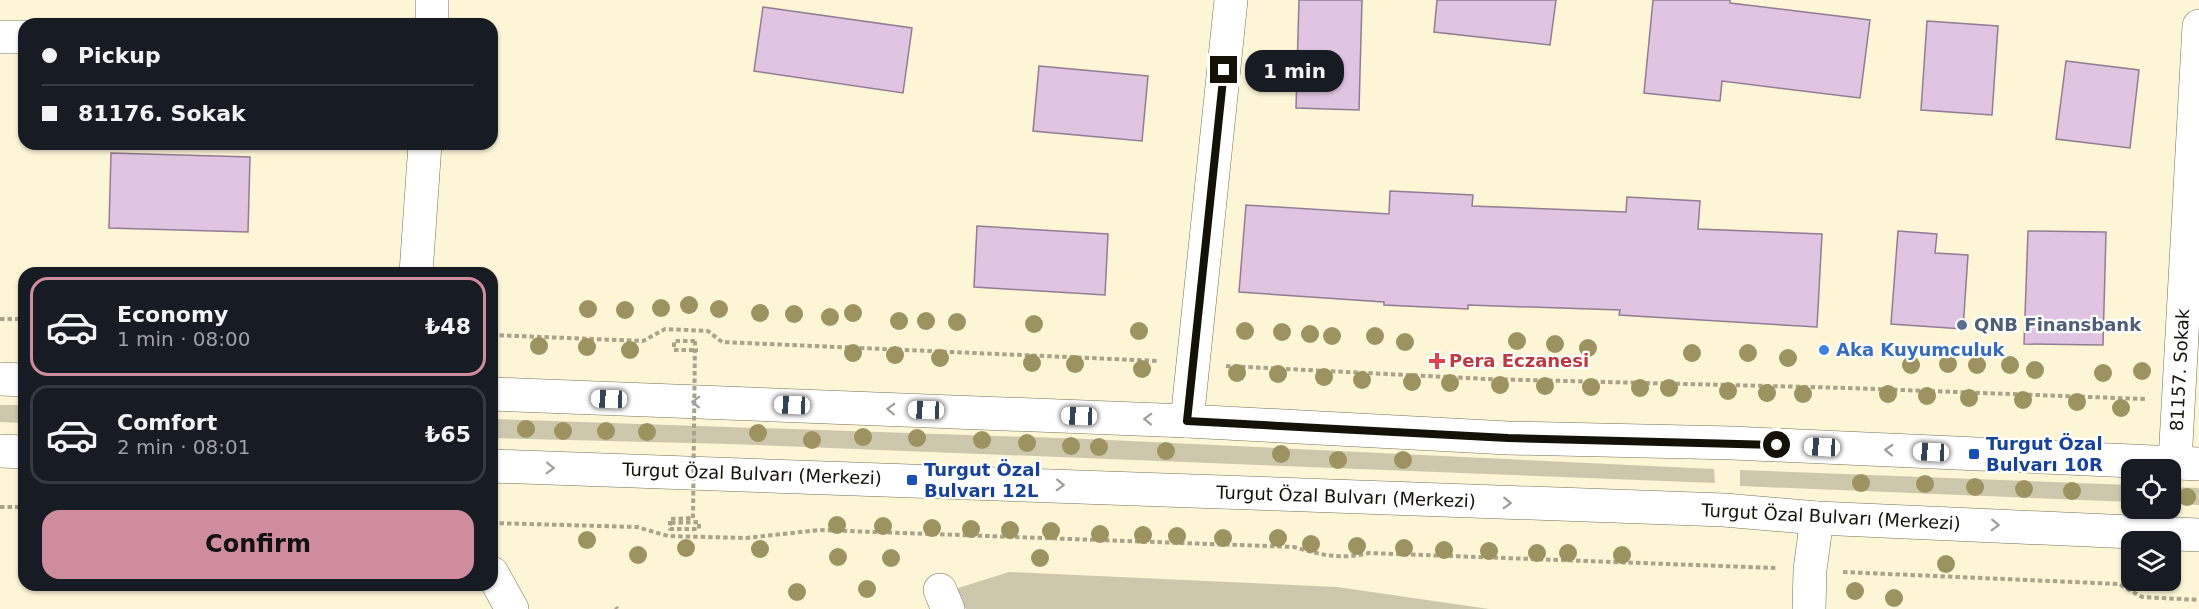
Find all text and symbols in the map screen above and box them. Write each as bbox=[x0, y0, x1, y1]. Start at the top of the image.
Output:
text: Pickup bbox=[78, 43, 161, 68]
callout: 1 min bbox=[1245, 49, 1344, 91]
route end bbox=[1210, 56, 1237, 83]
text: 1 min bbox=[1263, 59, 1326, 83]
text: 81176. Sokak bbox=[78, 101, 246, 126]
icon: car bbox=[45, 300, 99, 354]
text: Economy bbox=[117, 302, 228, 327]
street label: 81157. Sokak bbox=[2166, 308, 2193, 432]
text: ₺48 bbox=[425, 314, 471, 339]
place label: QNB Finansbank bbox=[1974, 314, 2142, 335]
marker: QNB Finansbank bbox=[1955, 318, 1969, 332]
text: 1 min · 08:00 bbox=[117, 327, 251, 351]
place label: Aka Kuyumculuk bbox=[1836, 339, 2006, 360]
marker: Aka Kuyumculuk bbox=[1817, 343, 1831, 357]
place label: Pera Eczanesi bbox=[1449, 350, 1589, 371]
marker: Pera Eczanesi bbox=[1430, 354, 1444, 368]
car bbox=[591, 389, 627, 409]
car bbox=[774, 395, 810, 415]
one-way arrow bbox=[691, 396, 700, 408]
car bbox=[908, 400, 944, 420]
one-way arrow bbox=[886, 403, 895, 415]
car bbox=[1061, 406, 1097, 426]
icon: car bbox=[45, 408, 99, 462]
text: Comfort bbox=[117, 410, 217, 435]
one-way arrow bbox=[1144, 413, 1153, 426]
text: ₺65 bbox=[425, 422, 471, 447]
route start bbox=[1763, 431, 1790, 458]
place label: Turgut Özal Bulvarı 10R bbox=[1986, 433, 2103, 475]
text: 2 min · 08:01 bbox=[117, 435, 251, 459]
car bbox=[1804, 437, 1840, 457]
car bbox=[1913, 442, 1949, 462]
one-way arrow bbox=[1884, 444, 1893, 457]
marker: Turgut Özal Bulvarı 10R bbox=[1967, 447, 1981, 461]
street label: Turgut Özal Bulvarı (Merkezi) bbox=[621, 458, 882, 489]
place label: Turgut Özal Bulvarı 12L bbox=[924, 459, 1041, 501]
map controls bbox=[2121, 459, 2181, 591]
button: locate bbox=[2121, 459, 2181, 519]
one-way arrow bbox=[546, 461, 555, 474]
marker: Turgut Özal Bulvarı 12L bbox=[905, 473, 919, 487]
one-way arrow bbox=[1056, 479, 1065, 492]
street label: Turgut Özal Bulvarı (Merkezi) bbox=[1215, 481, 1476, 512]
one-way arrow bbox=[1502, 496, 1511, 509]
street label: Turgut Özal Bulvarı (Merkezi) bbox=[1700, 499, 1961, 534]
button: Confirm bbox=[42, 510, 474, 579]
one-way arrow bbox=[1991, 519, 2000, 532]
button: layers bbox=[2121, 531, 2181, 591]

